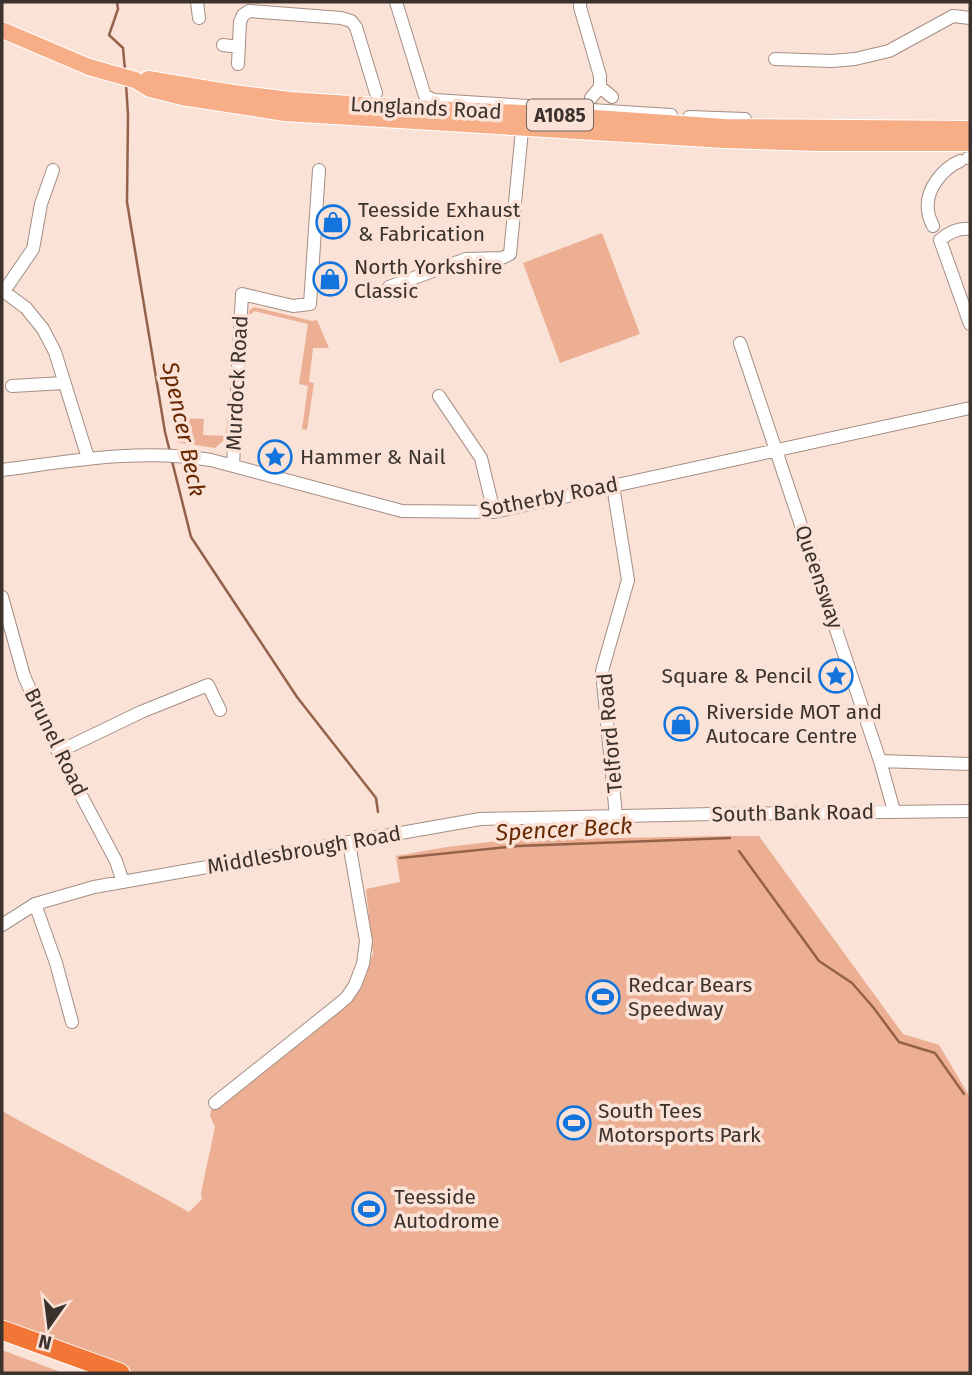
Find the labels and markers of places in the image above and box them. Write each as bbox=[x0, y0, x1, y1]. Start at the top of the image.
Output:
place label: Teesside Exhaust & Fabrication bbox=[358, 197, 521, 247]
shop icon: Teesside Exhaust & Fabrication bbox=[314, 203, 352, 241]
place label: North Yorkshire Classic bbox=[354, 254, 502, 304]
shop icon: North Yorkshire Classic bbox=[311, 260, 349, 298]
place icon: Hammer & Nail bbox=[256, 438, 294, 476]
place label: Hammer & Nail bbox=[300, 444, 446, 470]
place icon: Square & Pencil bbox=[817, 657, 855, 695]
place label: Square & Pencil bbox=[662, 663, 812, 689]
place label: Riverside MOT and Autocare Centre bbox=[706, 699, 882, 749]
shop icon: Riverside MOT and Autocare Centre bbox=[662, 705, 700, 743]
place label: Redcar Bears Speedway bbox=[628, 972, 753, 1022]
sports icon: Redcar Bears Speedway bbox=[584, 978, 622, 1016]
place label: South Tees Motorsports Park bbox=[598, 1098, 761, 1148]
sports icon: South Tees Motorsports Park bbox=[555, 1104, 593, 1142]
place label: Teesside Autodrome bbox=[394, 1184, 500, 1234]
sports icon: Teesside Autodrome bbox=[350, 1190, 388, 1228]

